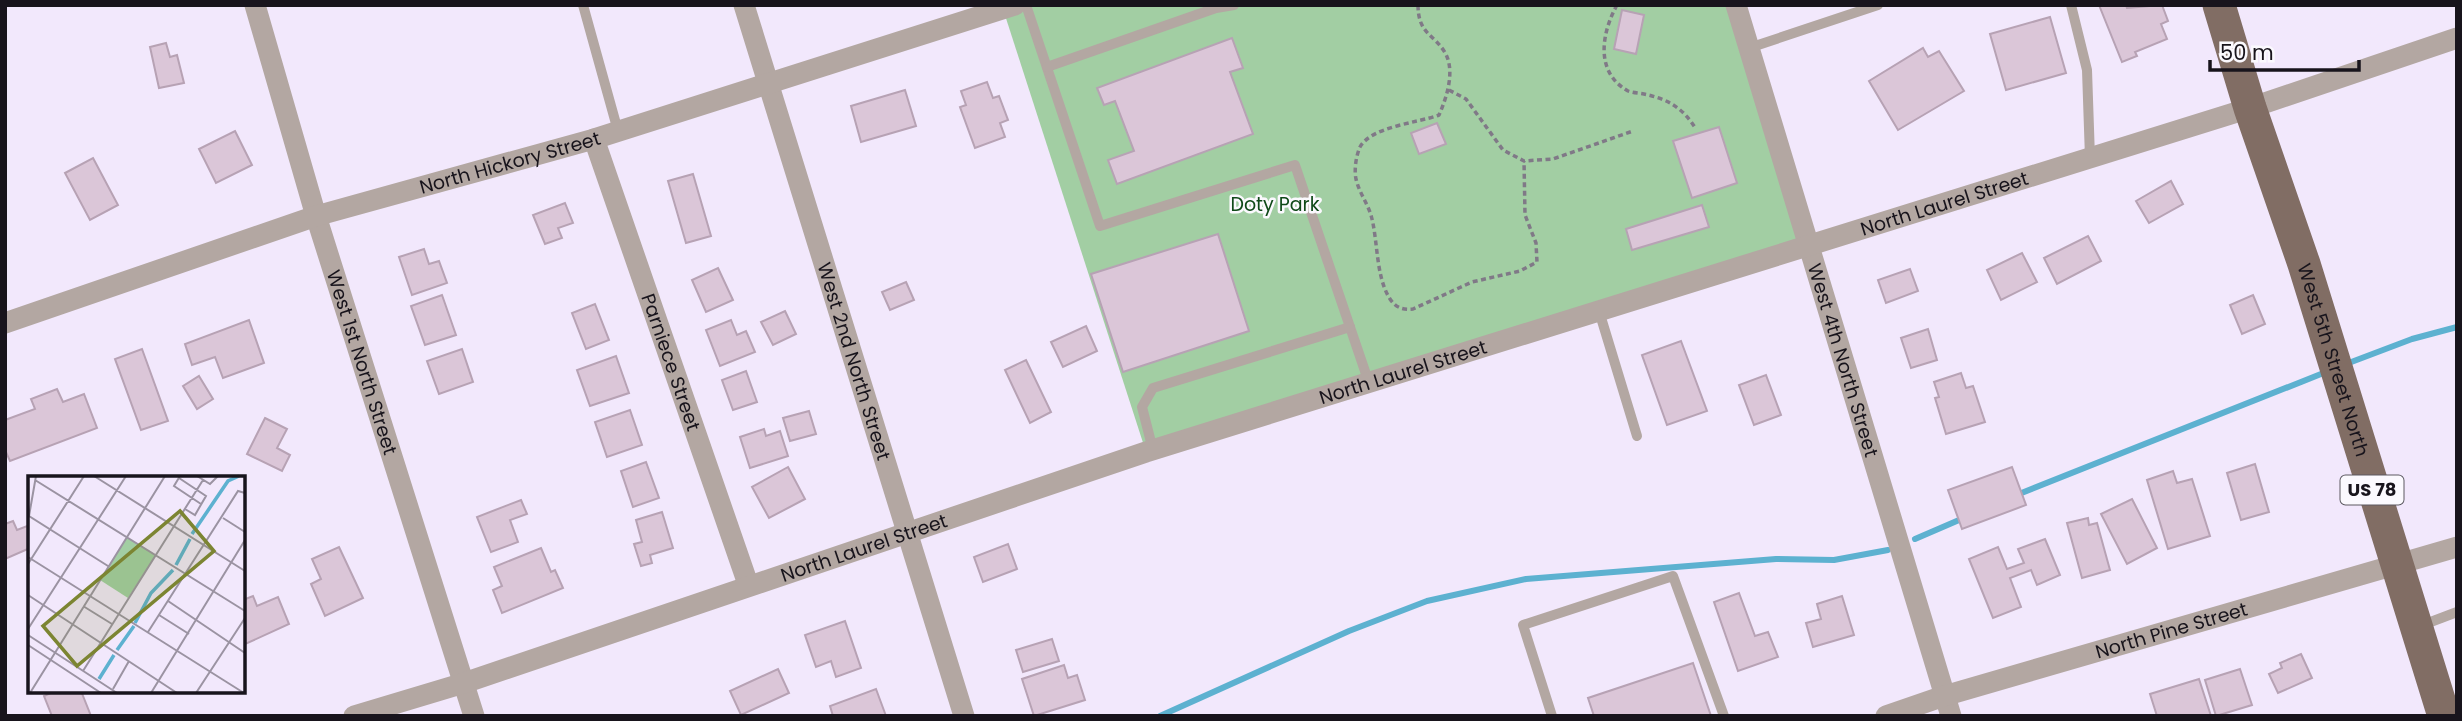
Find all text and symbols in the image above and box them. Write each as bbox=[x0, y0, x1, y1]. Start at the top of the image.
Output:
scale bar bbox=[2210, 28, 2359, 72]
text: 50 m bbox=[2220, 38, 2274, 67]
street label: North Hickory Street bbox=[416, 125, 604, 201]
street label: North Laurel Street bbox=[1857, 165, 2032, 243]
park label: Doty Park bbox=[1231, 191, 1320, 218]
street label: West 2nd North Street bbox=[810, 259, 897, 464]
street label: West 4th North Street bbox=[1801, 260, 1885, 460]
street label: West 5th Street North bbox=[2291, 260, 2376, 460]
street label: West 1st North Street bbox=[320, 266, 404, 458]
street label: Parniece Street bbox=[634, 290, 707, 435]
street label: North Laurel Street bbox=[1316, 334, 1490, 411]
inset map bbox=[28, 476, 245, 693]
road number: US 78 bbox=[2340, 476, 2404, 504]
street label: North Laurel Street bbox=[777, 507, 951, 589]
street label: North Pine Street bbox=[2092, 596, 2251, 665]

